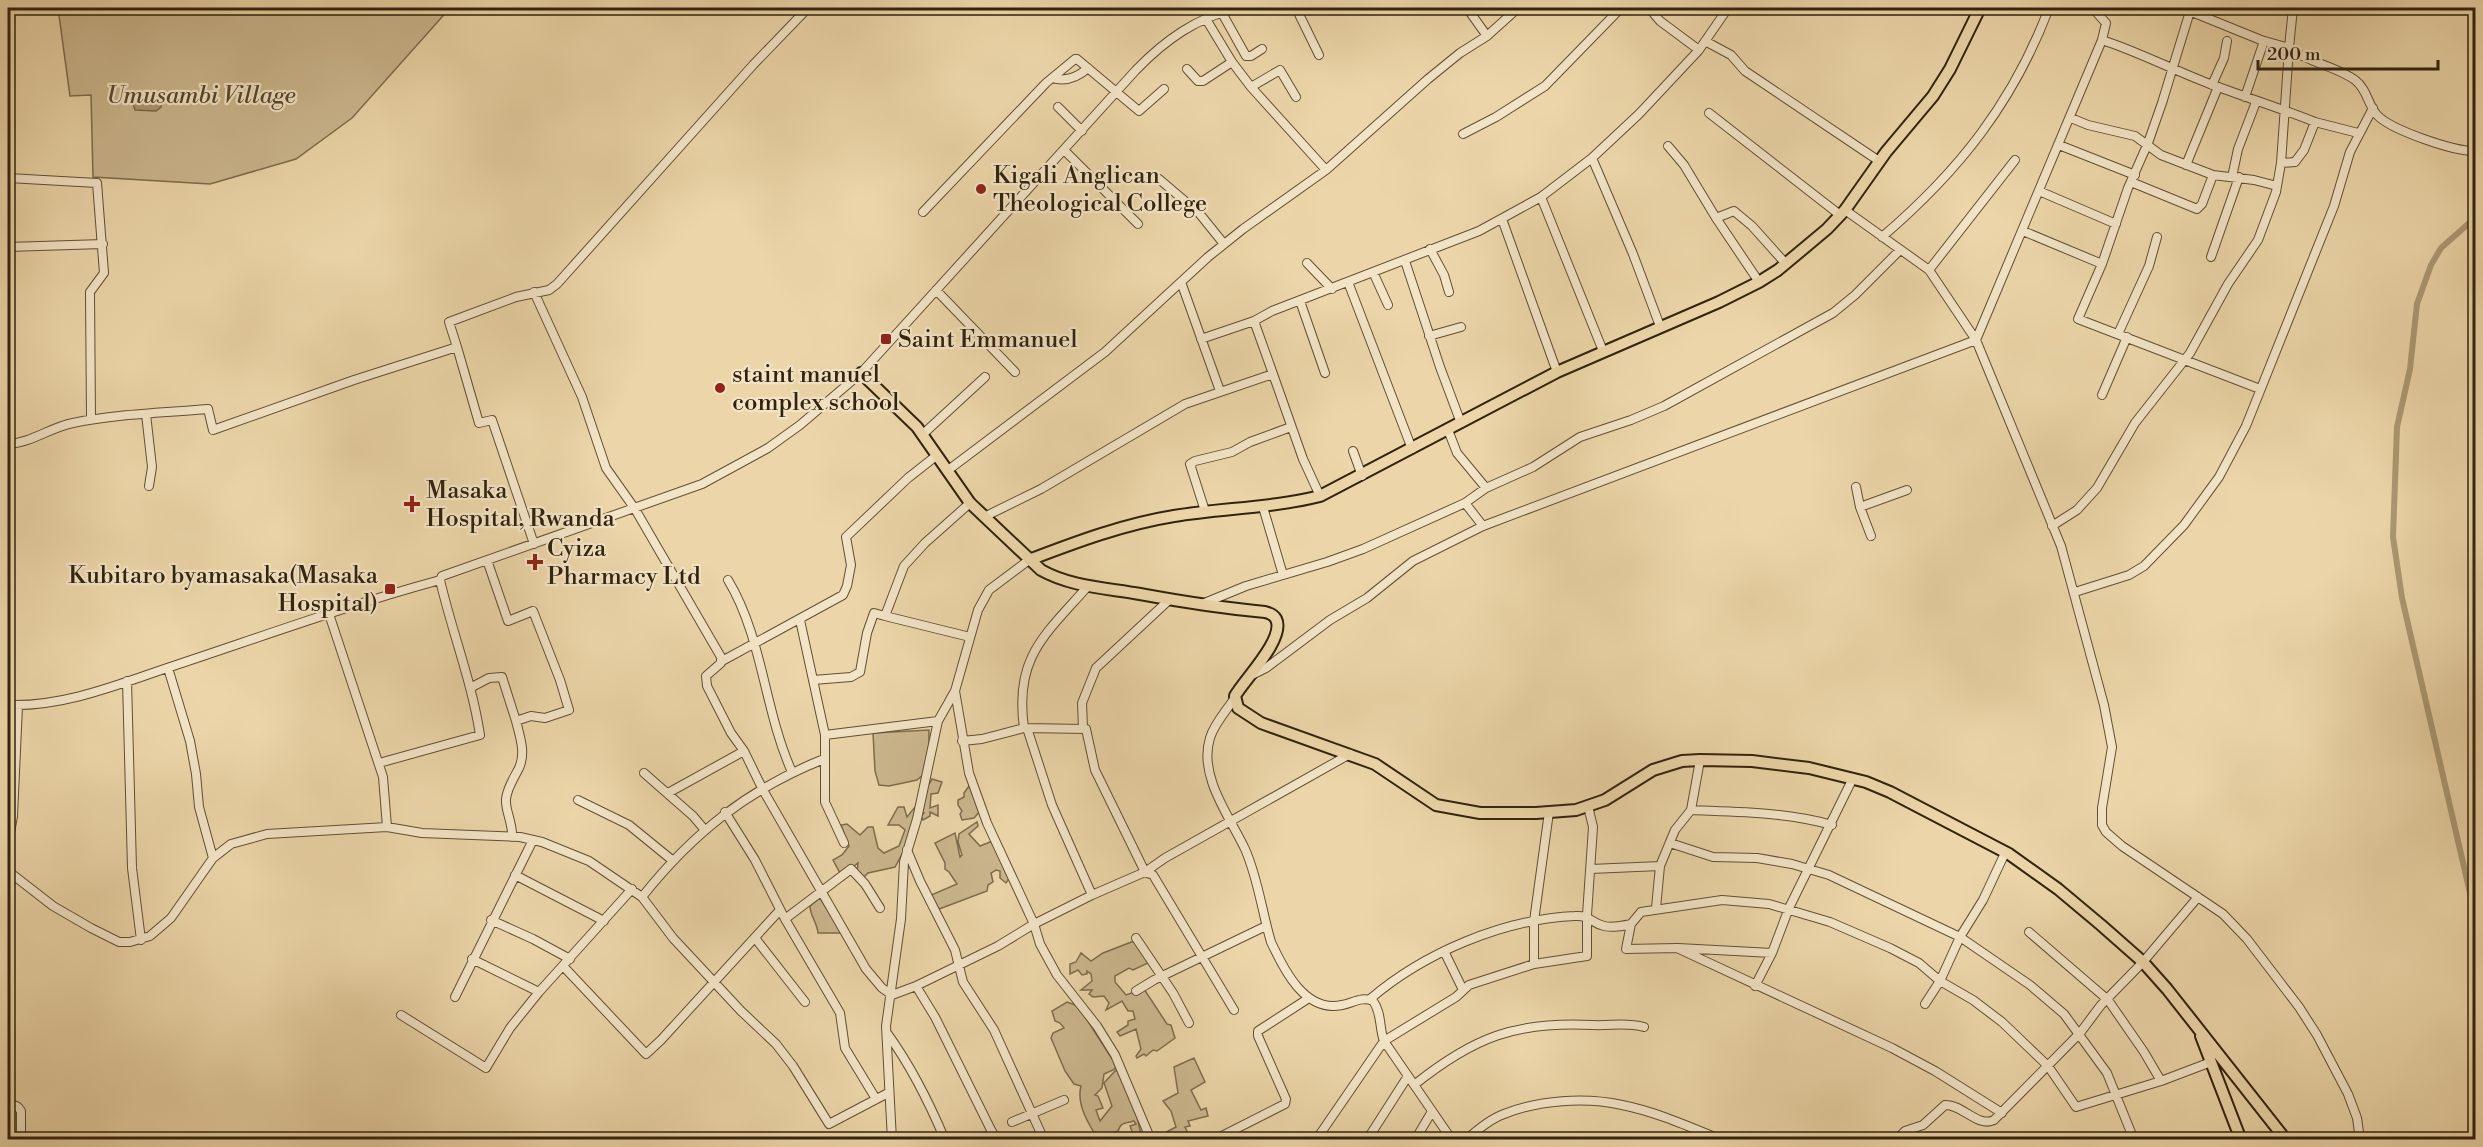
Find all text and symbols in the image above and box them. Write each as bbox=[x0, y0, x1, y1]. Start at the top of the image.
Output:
scale bar bbox=[2258, 33, 2438, 71]
text: 200 m bbox=[2267, 43, 2321, 66]
park label: Umusambi Village bbox=[106, 81, 296, 111]
place label: Kigali Anglican Theological College bbox=[993, 161, 1207, 219]
marker: Kigali Anglican Theological College bbox=[974, 182, 988, 196]
place label: Saint Emmanuel bbox=[898, 325, 1078, 355]
marker: Saint Emmanuel bbox=[879, 332, 893, 346]
place label: staint manuel complex school bbox=[732, 360, 899, 418]
marker: staint manuel complex school bbox=[713, 381, 727, 395]
place label: Masaka Hospital, Rwanda bbox=[426, 476, 615, 534]
marker: Masaka Hospital, Rwanda bbox=[403, 495, 421, 513]
place label: Cyiza Pharmacy Ltd bbox=[547, 534, 701, 592]
marker: Cyiza Pharmacy Ltd bbox=[528, 555, 542, 569]
place label: Kubitaro byamasaka(Masaka Hospital) bbox=[68, 561, 379, 619]
marker: Kubitaro byamasaka(Masaka Hospital) bbox=[383, 582, 397, 596]

